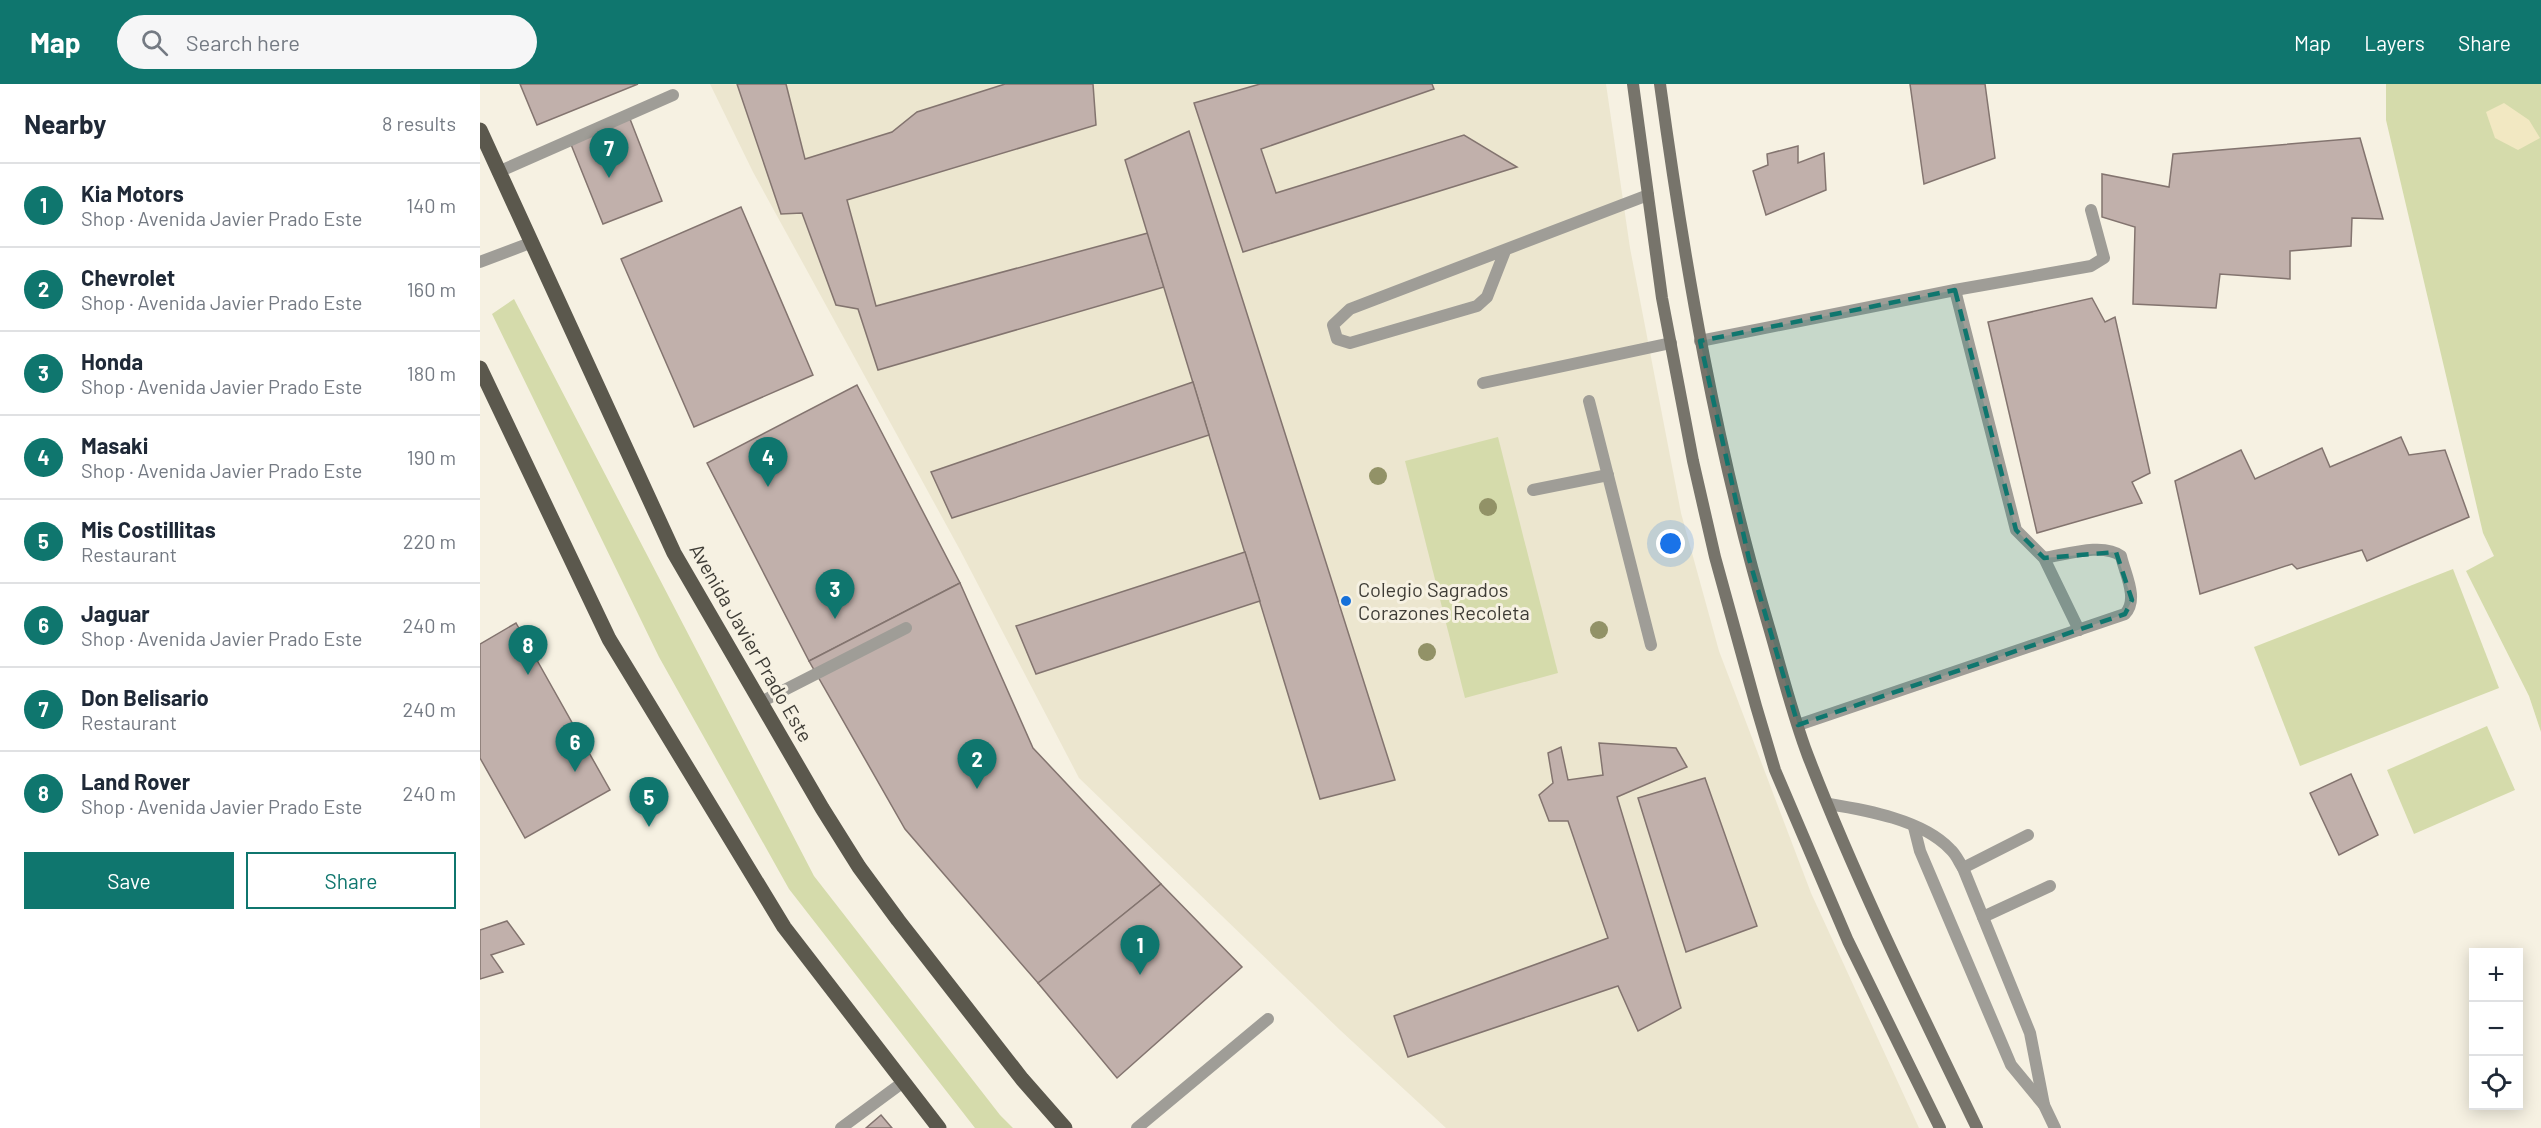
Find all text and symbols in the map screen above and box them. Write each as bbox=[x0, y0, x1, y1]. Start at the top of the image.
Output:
search box bbox=[117, 15, 537, 69]
text: Map bbox=[30, 25, 81, 59]
icon: search bbox=[138, 26, 171, 59]
text: Search here bbox=[186, 29, 300, 55]
text: Map bbox=[2294, 30, 2331, 55]
text: Layers bbox=[2364, 30, 2425, 55]
text: Share bbox=[2458, 30, 2511, 55]
text: Nearby bbox=[24, 108, 106, 139]
text: 8 results bbox=[382, 111, 456, 135]
pin: 7 bbox=[590, 128, 628, 178]
text: Kia Motors bbox=[81, 180, 184, 206]
text: 1 bbox=[40, 193, 47, 217]
text: 140 m bbox=[406, 193, 456, 217]
text: Shop · Avenida Javier Prado Este bbox=[81, 206, 363, 230]
text: Chevrolet bbox=[81, 264, 175, 290]
text: 2 bbox=[38, 277, 49, 301]
text: 160 m bbox=[407, 277, 456, 301]
text: Shop · Avenida Javier Prado Este bbox=[81, 290, 363, 314]
text: Honda bbox=[81, 348, 143, 374]
text: 3 bbox=[38, 361, 49, 385]
text: 180 m bbox=[407, 361, 456, 385]
text: Shop · Avenida Javier Prado Este bbox=[81, 374, 363, 398]
text: Masaki bbox=[81, 432, 148, 458]
pin: 4 bbox=[748, 438, 788, 487]
text: 4 bbox=[37, 445, 50, 469]
text: 190 m bbox=[407, 445, 456, 469]
text: Shop · Avenida Javier Prado Este bbox=[81, 458, 363, 482]
text: Mis Costillitas bbox=[81, 516, 216, 542]
text: 5 bbox=[38, 529, 49, 553]
text: 220 m bbox=[403, 529, 456, 553]
your location bbox=[1656, 529, 1685, 558]
street label: Avenida Javier Prado Este bbox=[685, 539, 819, 746]
text: Restaurant bbox=[81, 542, 177, 566]
pin: 3 bbox=[816, 570, 854, 619]
place label: Colegio Sagrados Corazones Recoleta bbox=[1358, 577, 1530, 624]
marker: Colegio Sagrados Corazones Recoleta bbox=[1339, 594, 1353, 608]
text: Jaguar bbox=[81, 600, 150, 626]
text: 6 bbox=[38, 613, 49, 637]
text: 240 m bbox=[402, 613, 456, 637]
text: Shop · Avenida Javier Prado Este bbox=[81, 626, 363, 650]
pin: 8 bbox=[508, 626, 548, 675]
text: Don Belisario bbox=[81, 684, 209, 710]
text: 7 bbox=[39, 697, 48, 721]
text: 240 m bbox=[402, 697, 456, 721]
text: Restaurant bbox=[81, 710, 177, 734]
pin: 6 bbox=[556, 722, 595, 772]
pin: 2 bbox=[958, 740, 996, 789]
text: Land Rover bbox=[81, 768, 190, 794]
pin: 5 bbox=[630, 778, 668, 827]
text: 8 bbox=[38, 781, 49, 805]
text: 240 m bbox=[402, 781, 456, 805]
text: Shop · Avenida Javier Prado Este bbox=[81, 794, 363, 818]
button: Save bbox=[24, 852, 234, 909]
button: Share bbox=[246, 852, 456, 909]
pin: 1 bbox=[1120, 926, 1160, 975]
map controls bbox=[2469, 948, 2523, 1110]
button: + bbox=[2469, 948, 2523, 1002]
button: − bbox=[2469, 1002, 2523, 1056]
button: locate bbox=[2469, 1056, 2523, 1110]

